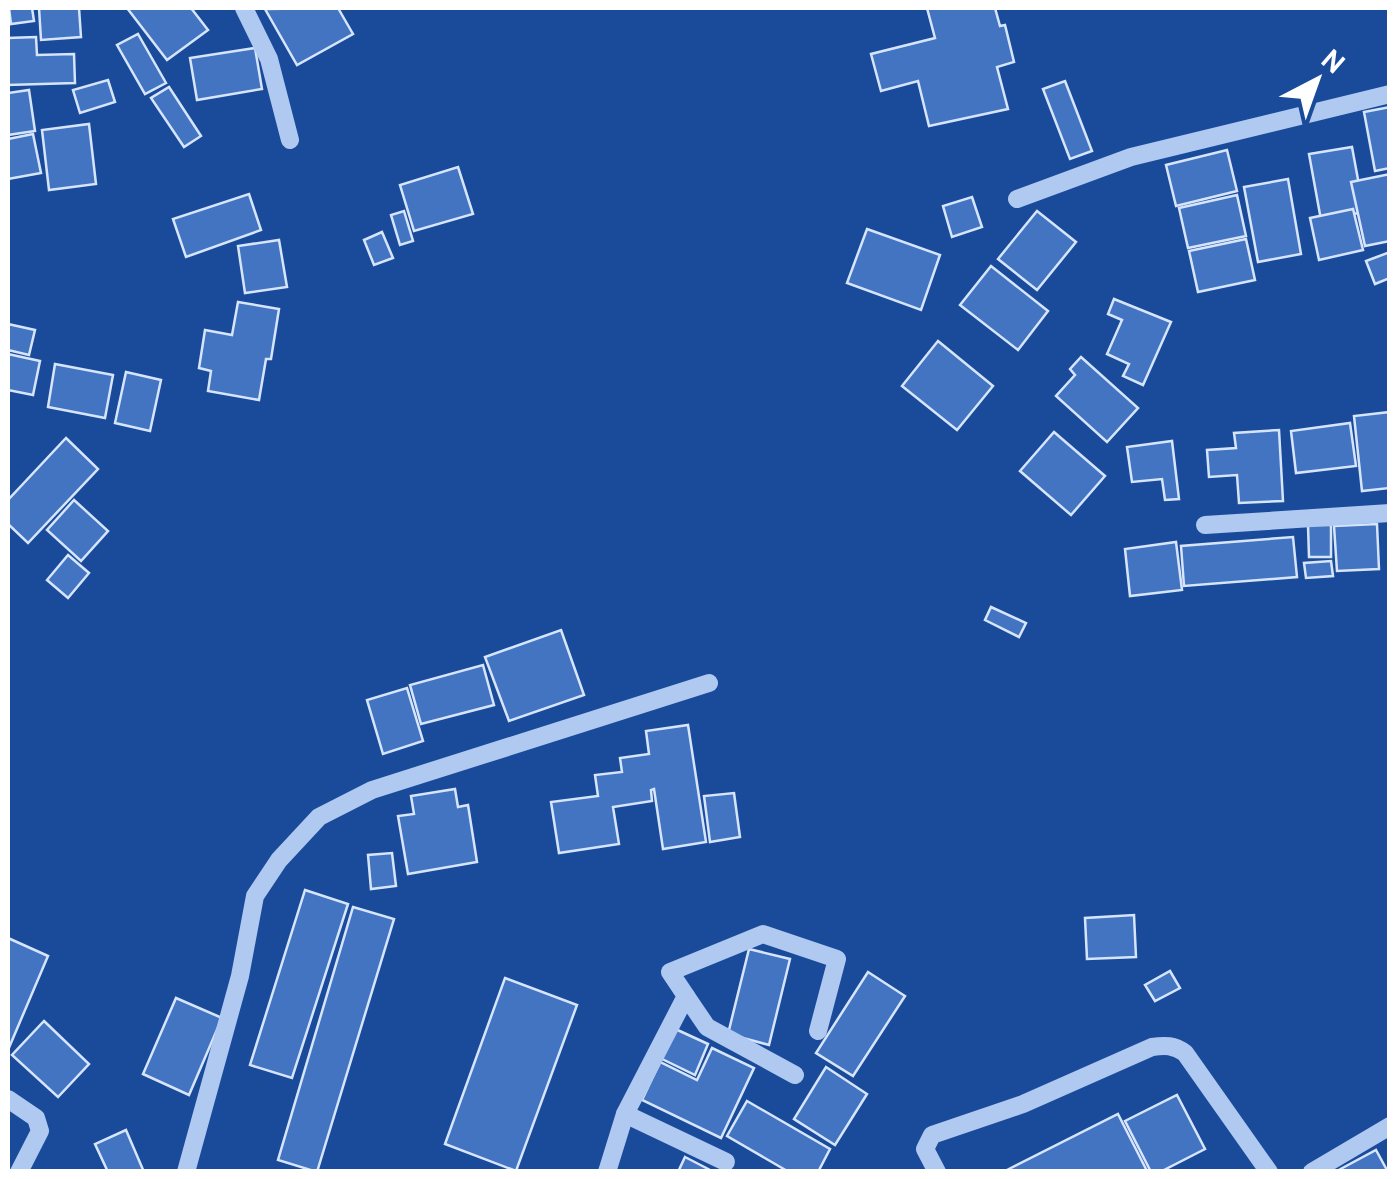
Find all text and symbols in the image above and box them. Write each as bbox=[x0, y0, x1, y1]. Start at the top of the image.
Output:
north arrow bbox=[1267, 30, 1367, 130]
text: N bbox=[1312, 43, 1351, 84]

